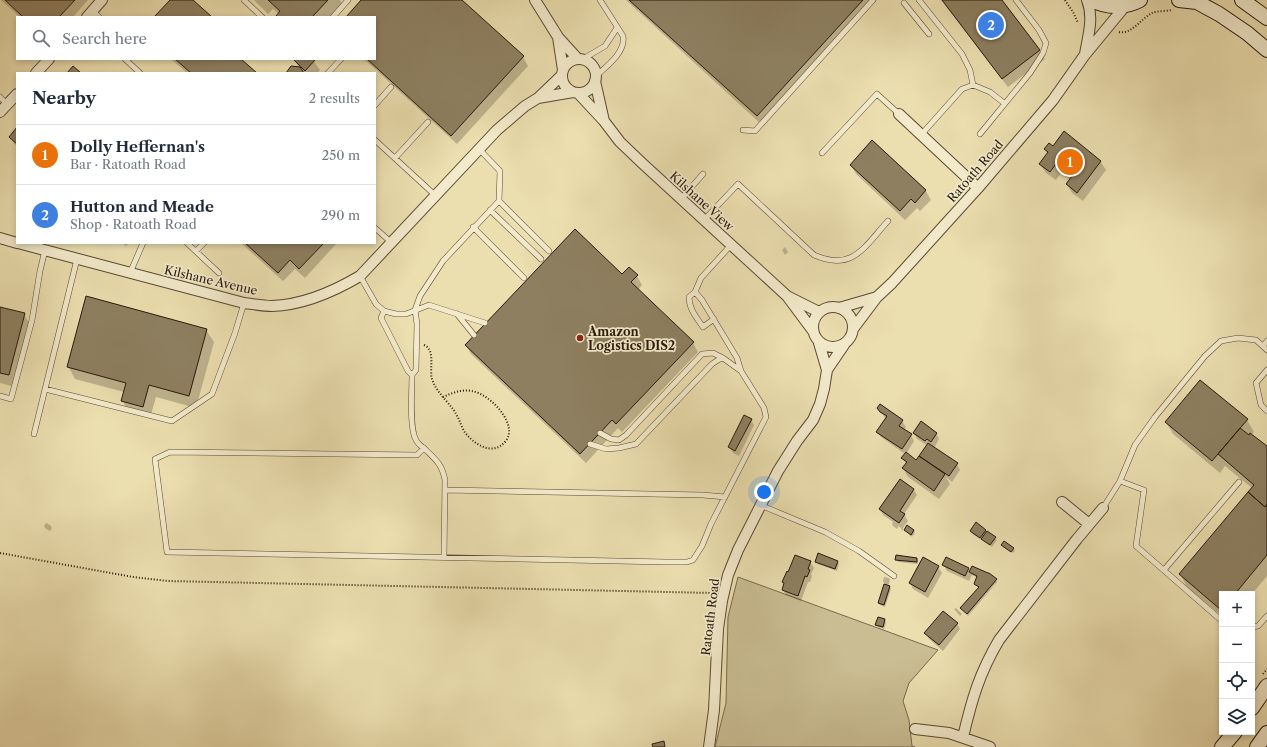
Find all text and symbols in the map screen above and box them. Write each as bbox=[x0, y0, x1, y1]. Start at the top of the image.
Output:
pin: 2 bbox=[978, 10, 1004, 40]
search box bbox=[16, 16, 376, 60]
icon: search bbox=[30, 27, 52, 49]
text: Search here bbox=[62, 29, 147, 48]
text: Nearby bbox=[32, 88, 96, 108]
text: 2 results bbox=[309, 90, 360, 106]
street label: Ratoath Road bbox=[944, 136, 1007, 205]
text: Dolly Heffernan's bbox=[70, 137, 205, 156]
text: 1 bbox=[42, 147, 48, 163]
text: 250 m bbox=[322, 147, 360, 163]
pin: 1 bbox=[1057, 147, 1083, 177]
text: Bar · Ratoath Road bbox=[70, 156, 186, 172]
street label: Kilshane View bbox=[667, 168, 738, 235]
text: Hutton and Meade bbox=[70, 197, 214, 216]
text: 2 bbox=[41, 207, 49, 223]
text: 290 m bbox=[321, 207, 360, 223]
text: Shop · Ratoath Road bbox=[70, 216, 197, 232]
street label: Kilshane Avenue bbox=[163, 262, 259, 298]
place label: Amazon Logistics DIS2 bbox=[587, 324, 675, 353]
marker: Amazon Logistics DIS2 bbox=[575, 333, 585, 343]
your location bbox=[754, 482, 774, 502]
street label: Ratoath Road bbox=[698, 577, 722, 656]
map controls bbox=[1219, 591, 1255, 735]
button: + bbox=[1219, 591, 1255, 627]
button: − bbox=[1219, 627, 1255, 663]
button: locate bbox=[1219, 663, 1255, 699]
button: layers bbox=[1219, 699, 1255, 735]

